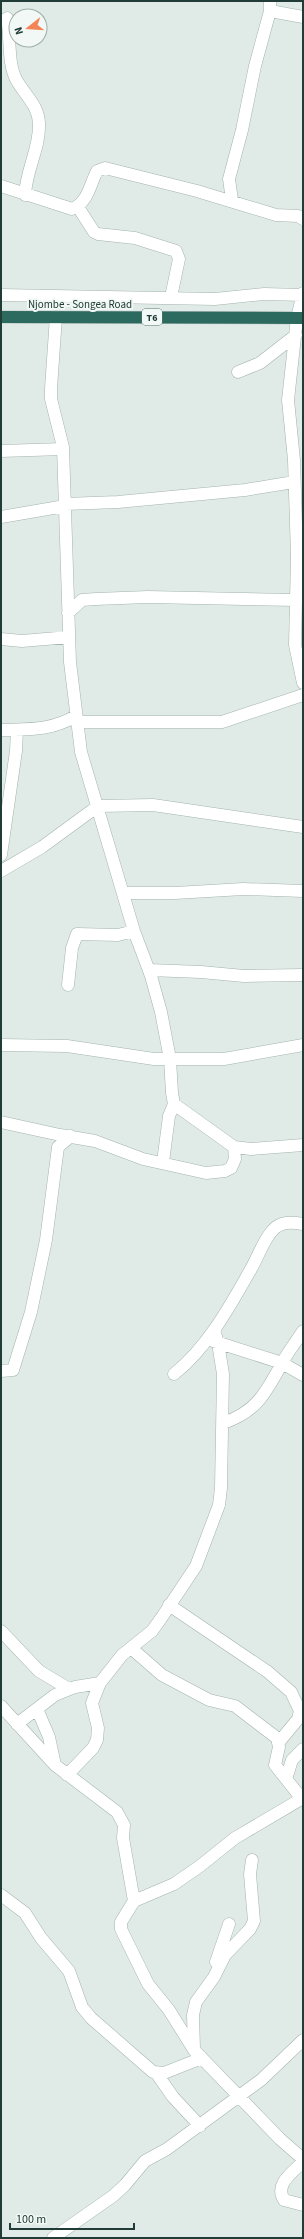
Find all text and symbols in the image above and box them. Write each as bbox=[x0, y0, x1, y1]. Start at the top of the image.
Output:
north arrow bbox=[8, 8, 48, 48]
text: N bbox=[11, 25, 27, 36]
street label: Njombe - Songea Road bbox=[28, 297, 132, 312]
road number: T6 bbox=[142, 309, 162, 325]
scale bar bbox=[10, 2205, 134, 2231]
text: 100 m bbox=[16, 2211, 46, 2228]

